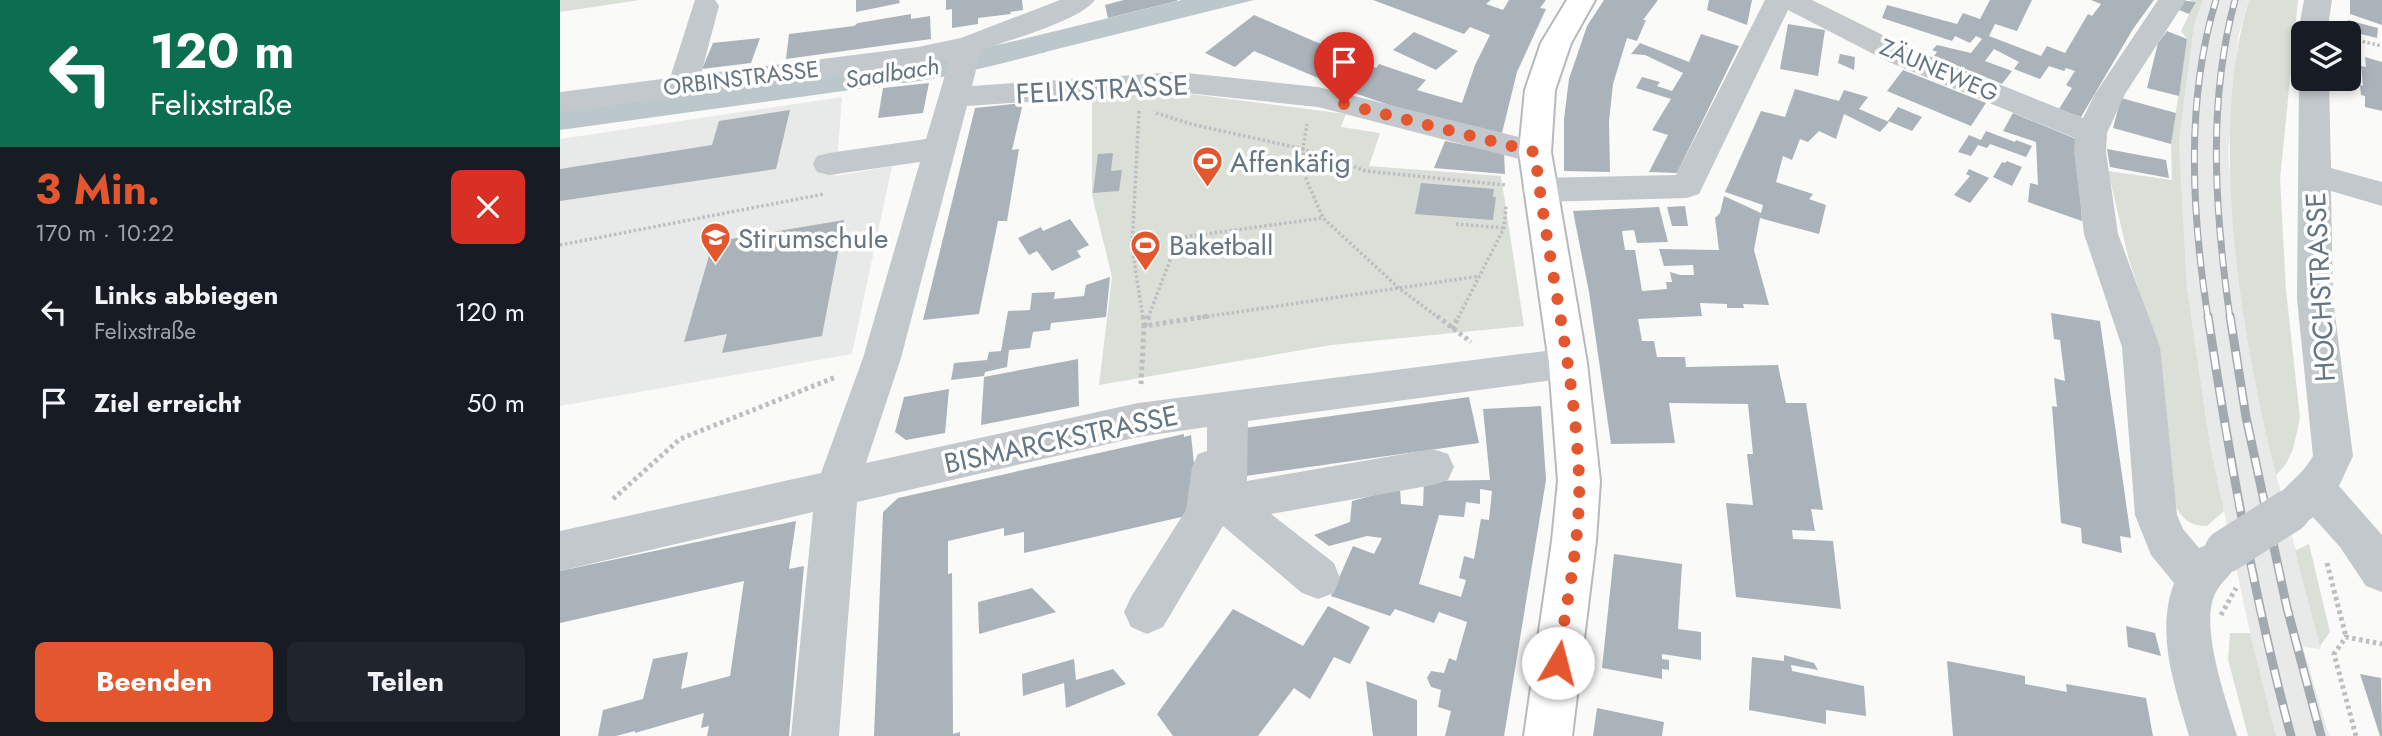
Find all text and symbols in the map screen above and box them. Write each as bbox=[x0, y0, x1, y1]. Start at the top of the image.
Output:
text: 120 m bbox=[150, 16, 294, 86]
map controls bbox=[2291, 21, 2361, 91]
button: layers bbox=[2291, 21, 2361, 91]
icon: left bbox=[35, 28, 126, 119]
street label: ZÄUNEWEG bbox=[1874, 30, 2004, 110]
pin bbox=[1314, 32, 1374, 104]
icon: arrive bbox=[1325, 43, 1363, 81]
water label: Saalbach bbox=[842, 48, 941, 97]
street label: ORBINSTRASSE bbox=[661, 52, 821, 104]
street label: FELIXSTRASSE bbox=[1015, 64, 1189, 114]
text: Felixstraße bbox=[150, 81, 292, 127]
place label: Affenkäfig bbox=[1230, 142, 1351, 183]
sports icon: Affenkäfig bbox=[1190, 145, 1224, 189]
text: 3 Min. bbox=[35, 159, 160, 220]
button: close bbox=[451, 170, 525, 244]
street label: HOCHSTRASSE bbox=[2295, 191, 2346, 383]
text: 170 m · 10:22 bbox=[35, 216, 174, 250]
place label: Stirumschule bbox=[738, 218, 888, 259]
school or university icon: Stirumschule bbox=[698, 221, 732, 265]
place label: Baketball bbox=[1169, 225, 1273, 266]
sports icon: Baketball bbox=[1129, 228, 1163, 272]
text: Links abbiegen bbox=[94, 276, 278, 314]
icon: left bbox=[35, 293, 73, 331]
text: 120 m bbox=[455, 293, 525, 331]
text: Felixstraße bbox=[94, 314, 196, 348]
icon: arrive bbox=[35, 384, 73, 422]
text: Ziel erreicht bbox=[94, 384, 241, 422]
text: 50 m bbox=[467, 384, 525, 422]
street label: BISMARCKSTRASSE bbox=[940, 395, 1182, 484]
position arrow bbox=[1521, 626, 1595, 700]
button: Beenden bbox=[35, 642, 273, 722]
button: Teilen bbox=[287, 642, 525, 722]

